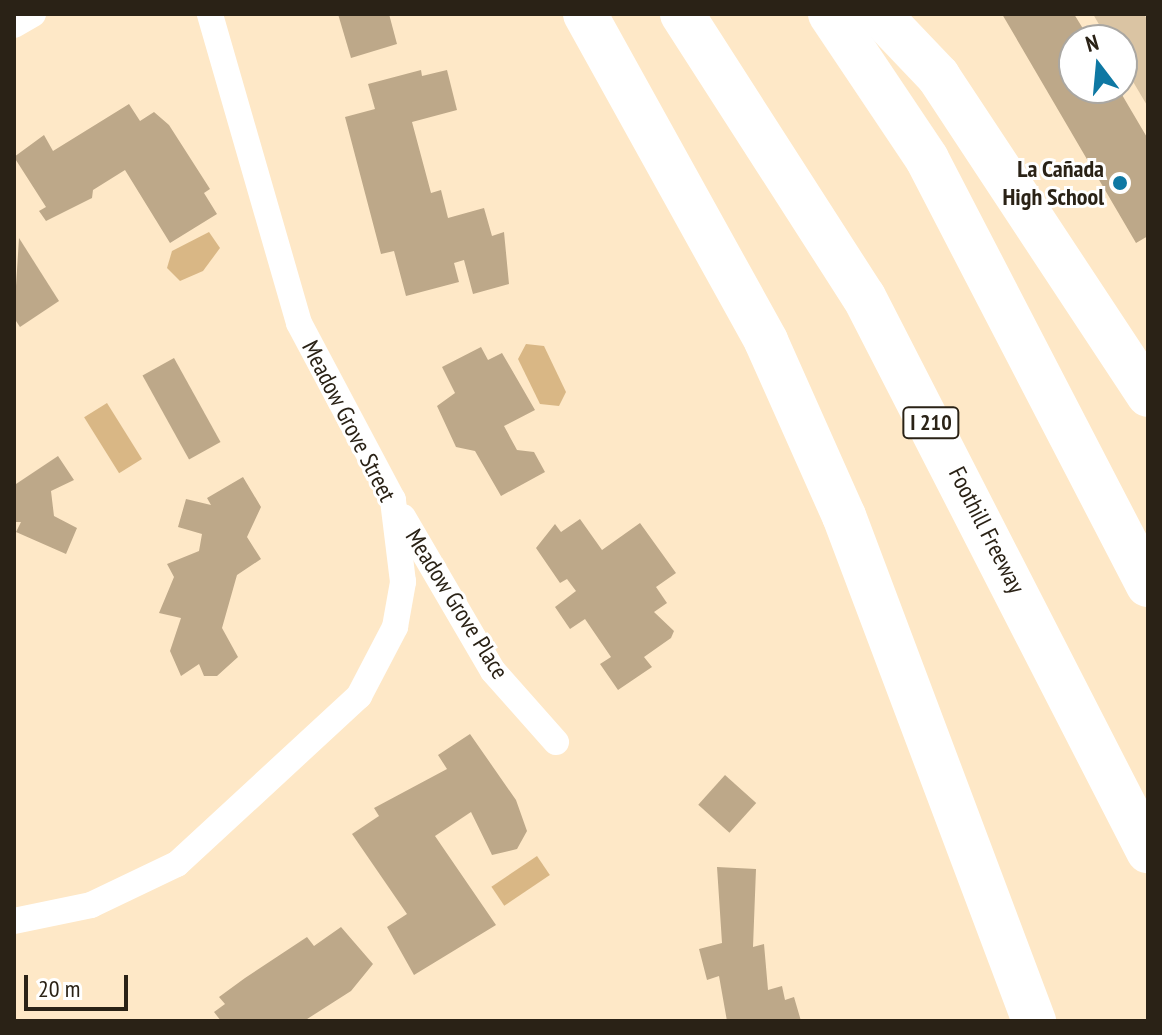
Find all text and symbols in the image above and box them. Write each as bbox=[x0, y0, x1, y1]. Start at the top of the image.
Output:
north arrow bbox=[1058, 24, 1138, 104]
text: N bbox=[1082, 28, 1102, 58]
place label: La Cañada High School bbox=[1003, 155, 1104, 211]
marker: La Cañada High School bbox=[1111, 174, 1129, 192]
street label: Meadow Grove Street bbox=[296, 336, 402, 506]
road number: I 210 bbox=[901, 405, 961, 441]
street label: Foothill Freeway bbox=[943, 462, 1031, 598]
street label: Meadow Grove Place bbox=[399, 524, 515, 684]
scale bar bbox=[28, 959, 132, 1009]
text: 20 m bbox=[38, 973, 80, 1004]

